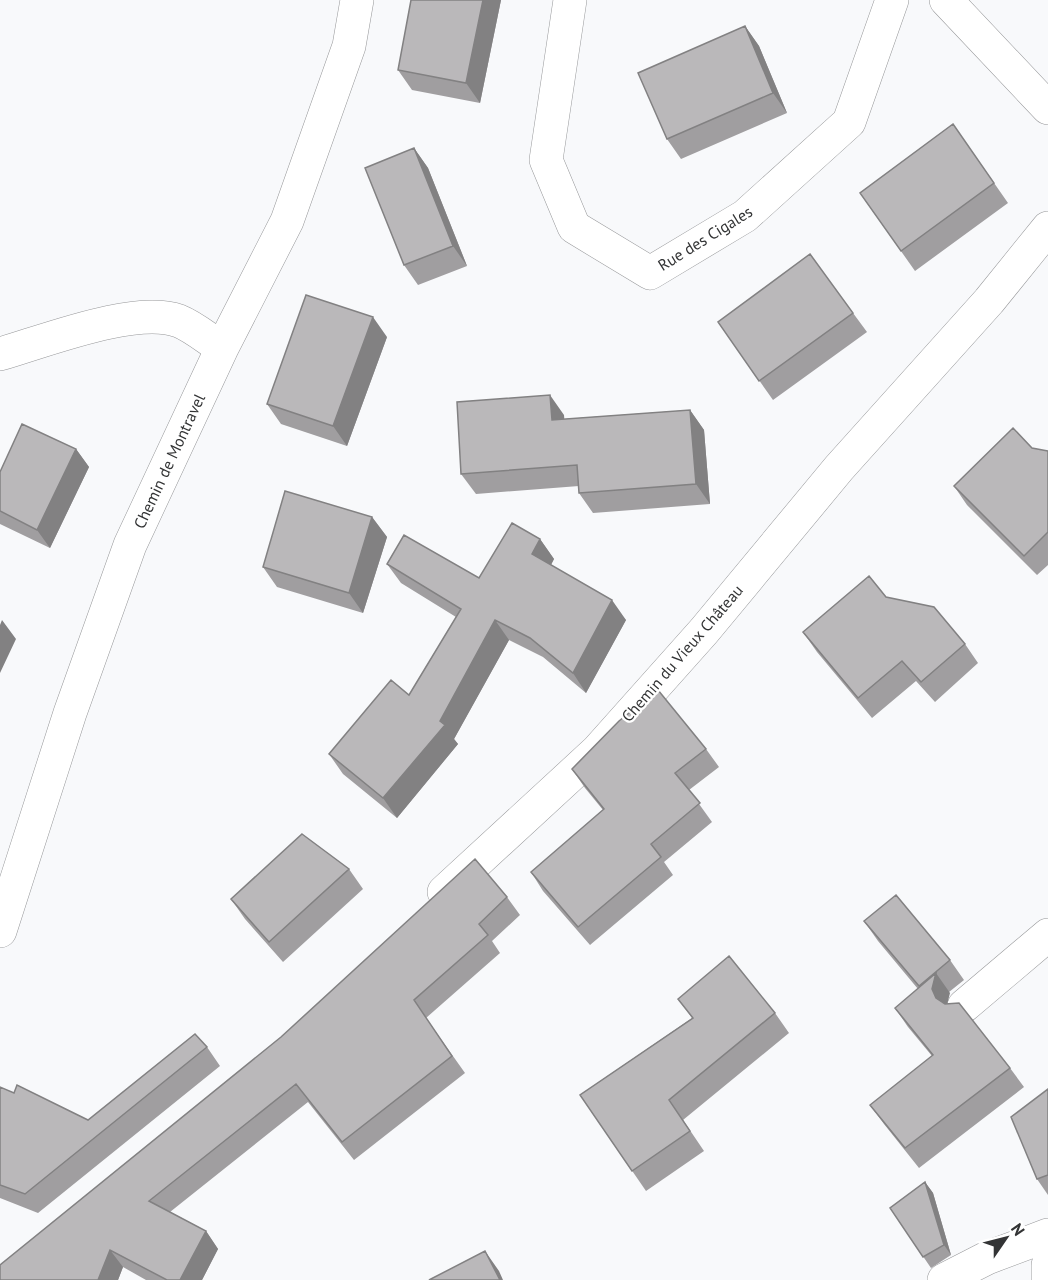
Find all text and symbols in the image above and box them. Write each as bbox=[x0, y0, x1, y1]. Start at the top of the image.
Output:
street label: Rue des Cigales bbox=[654, 201, 756, 275]
street label: Chemin de Montravel bbox=[129, 390, 209, 532]
street label: Chemin du Vieux Château bbox=[617, 580, 747, 726]
north arrow bbox=[976, 1208, 1036, 1268]
text: N bbox=[1007, 1219, 1029, 1239]

